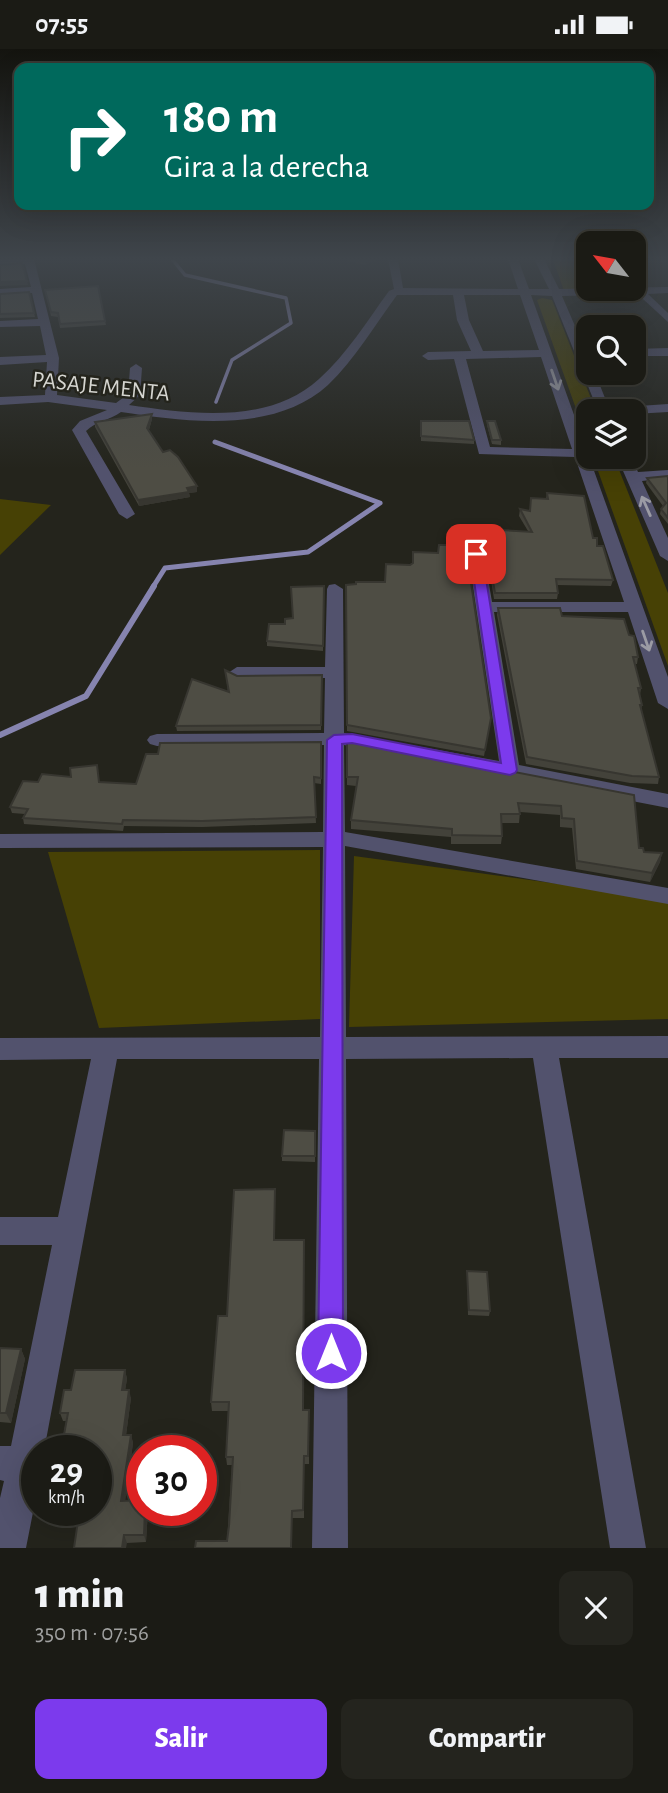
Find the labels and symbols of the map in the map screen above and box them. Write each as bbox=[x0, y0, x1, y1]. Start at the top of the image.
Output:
north arrow bbox=[576, 231, 646, 301]
street label: PASAJE MENTA bbox=[31, 368, 171, 406]
one-way arrow bbox=[550, 368, 562, 390]
one-way arrow bbox=[639, 496, 652, 518]
pin bbox=[446, 524, 506, 584]
one-way arrow bbox=[641, 629, 653, 651]
position arrow bbox=[294, 1316, 368, 1390]
speed limit sign: 30 bbox=[126, 1435, 217, 1526]

